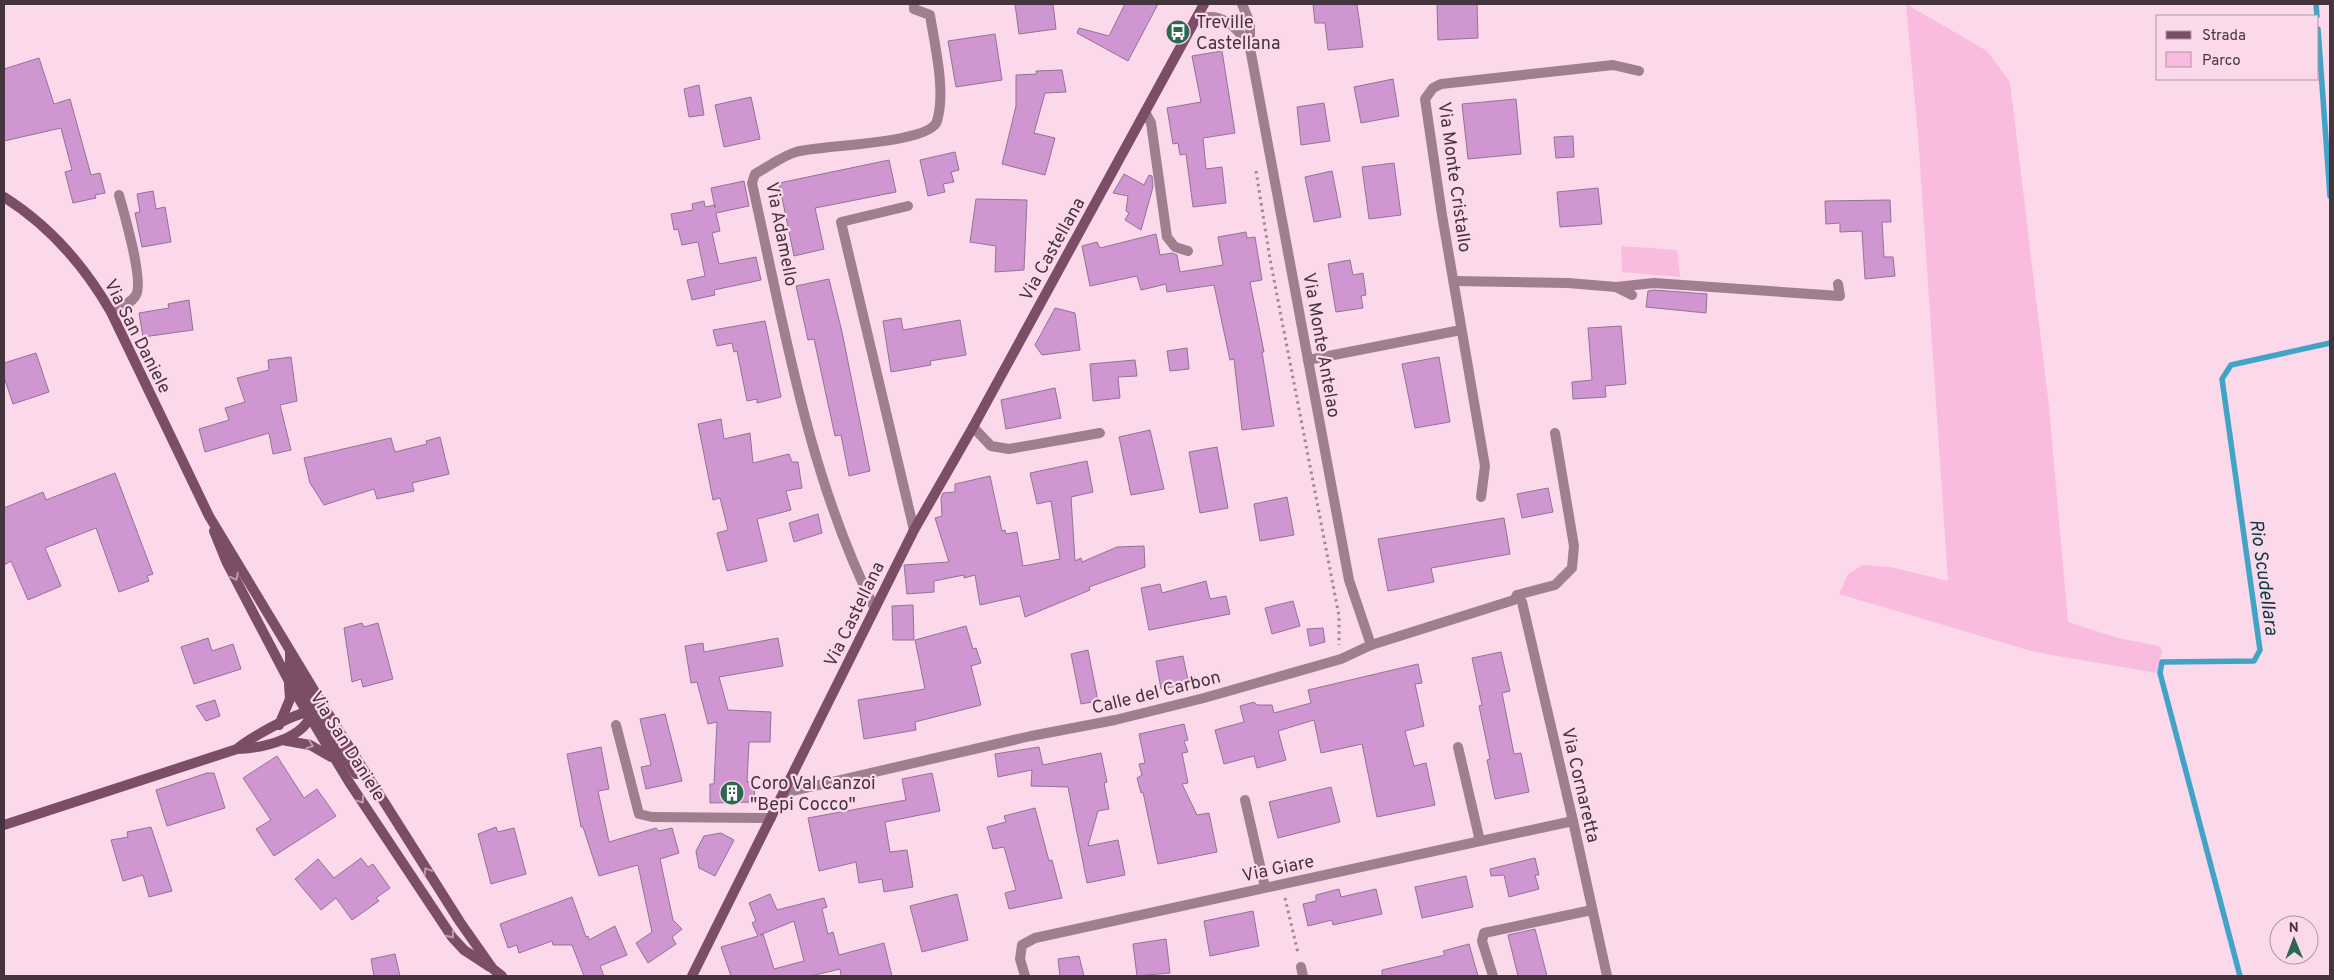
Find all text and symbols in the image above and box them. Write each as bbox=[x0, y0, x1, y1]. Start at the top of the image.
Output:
place label: Treville Castellana bbox=[1196, 12, 1281, 56]
legend bbox=[2156, 15, 2319, 80]
bus stop icon: Treville Castellana bbox=[1165, 19, 1191, 45]
text: Strada bbox=[2202, 27, 2246, 46]
text: Parco bbox=[2202, 52, 2241, 71]
street label: Via Monte Cristallo bbox=[1432, 100, 1475, 254]
street label: Via Adamello bbox=[759, 180, 802, 288]
street label: Via Castellana bbox=[1015, 194, 1091, 305]
street label: Via Monte Antelao bbox=[1296, 271, 1345, 420]
street label: Via San Daniele bbox=[98, 276, 175, 398]
water label: Rio Scudellara bbox=[2243, 518, 2283, 637]
street label: Via Castellana bbox=[820, 558, 891, 671]
one-way arrow bbox=[229, 571, 239, 580]
street label: Calle del Carbon bbox=[1090, 666, 1223, 721]
street label: Via San Daniele bbox=[304, 688, 390, 806]
street label: Via Cornaretta bbox=[1555, 726, 1604, 845]
one-way arrow bbox=[305, 740, 313, 750]
place label: Coro Val Canzoi "Bepi Cocco" bbox=[750, 773, 876, 817]
building icon: Coro Val Canzoi "Bepi Cocco" bbox=[719, 780, 745, 806]
one-way arrow bbox=[355, 794, 364, 804]
street label: Via Giare bbox=[1240, 851, 1316, 888]
one-way arrow bbox=[424, 867, 433, 876]
north arrow bbox=[2269, 915, 2319, 965]
text: N bbox=[2289, 920, 2299, 937]
one-way arrow bbox=[446, 929, 454, 938]

